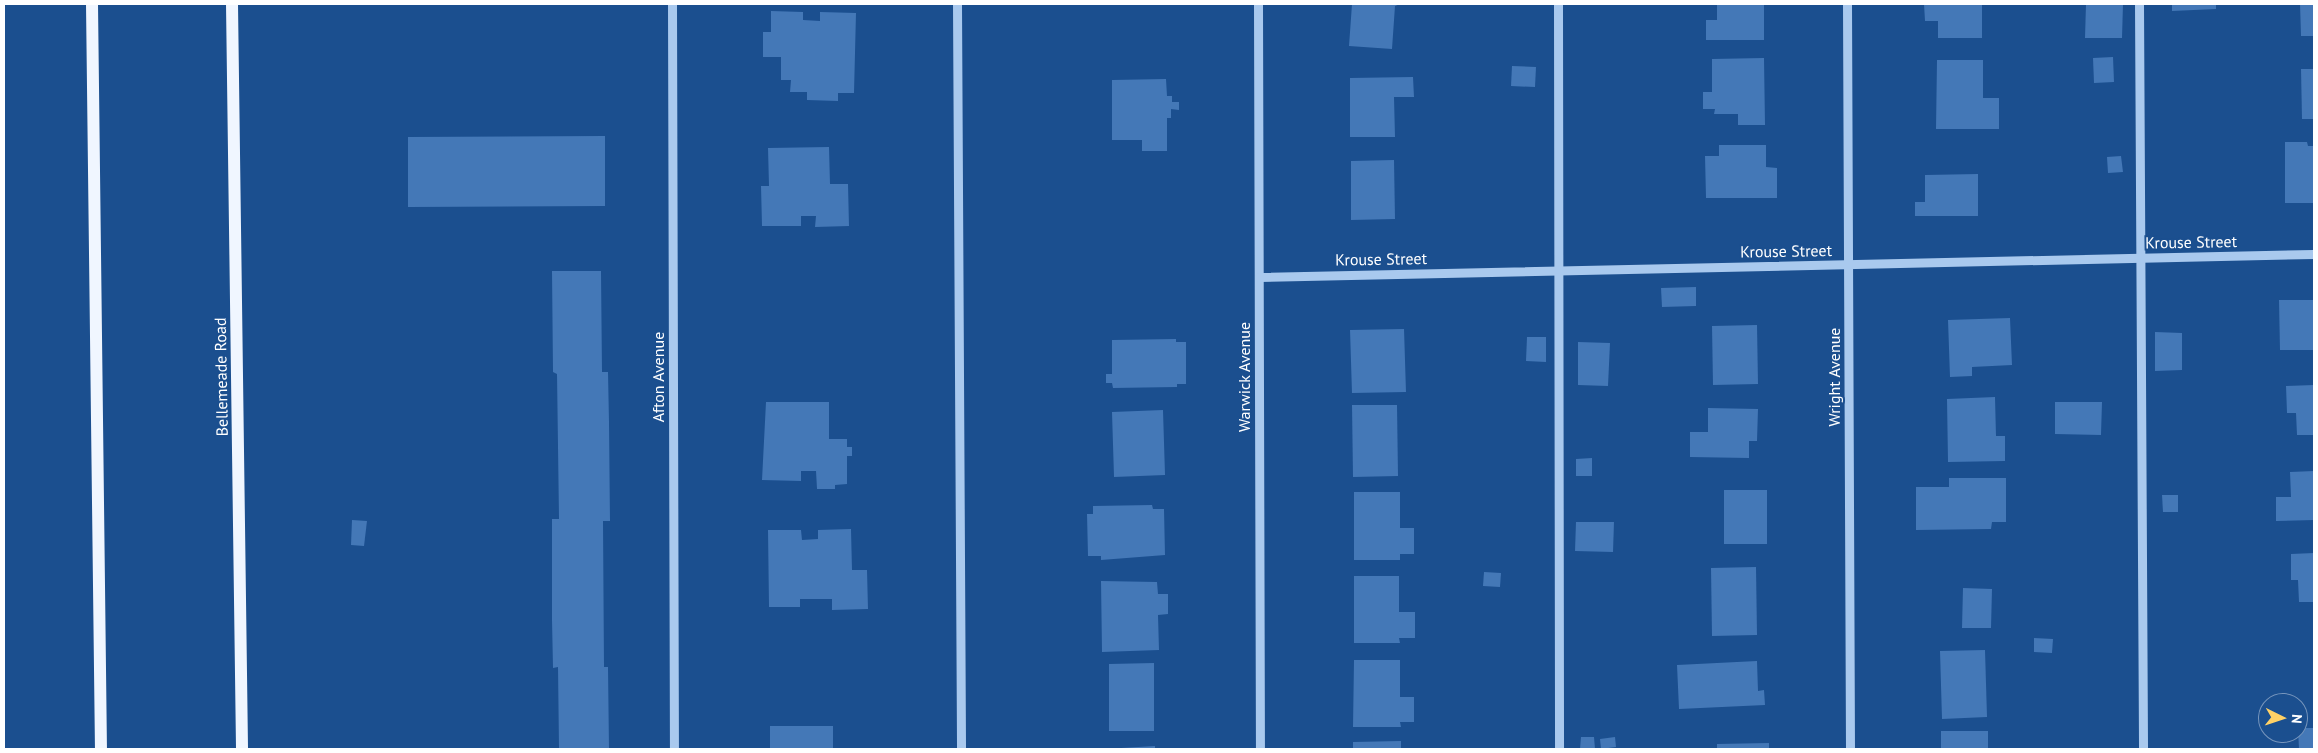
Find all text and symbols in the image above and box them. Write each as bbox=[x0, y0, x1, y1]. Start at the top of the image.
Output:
street label: Krouse Street bbox=[2145, 232, 2237, 252]
street label: Krouse Street bbox=[1740, 241, 1832, 261]
street label: Krouse Street bbox=[1335, 249, 1427, 269]
street label: Bellemeade Road bbox=[210, 317, 232, 437]
street label: Warwick Avenue bbox=[1234, 321, 1254, 433]
street label: Wright Avenue bbox=[1824, 327, 1844, 427]
street label: Afton Avenue bbox=[648, 331, 668, 423]
north arrow bbox=[2258, 693, 2308, 743]
text: N bbox=[2288, 714, 2306, 724]

